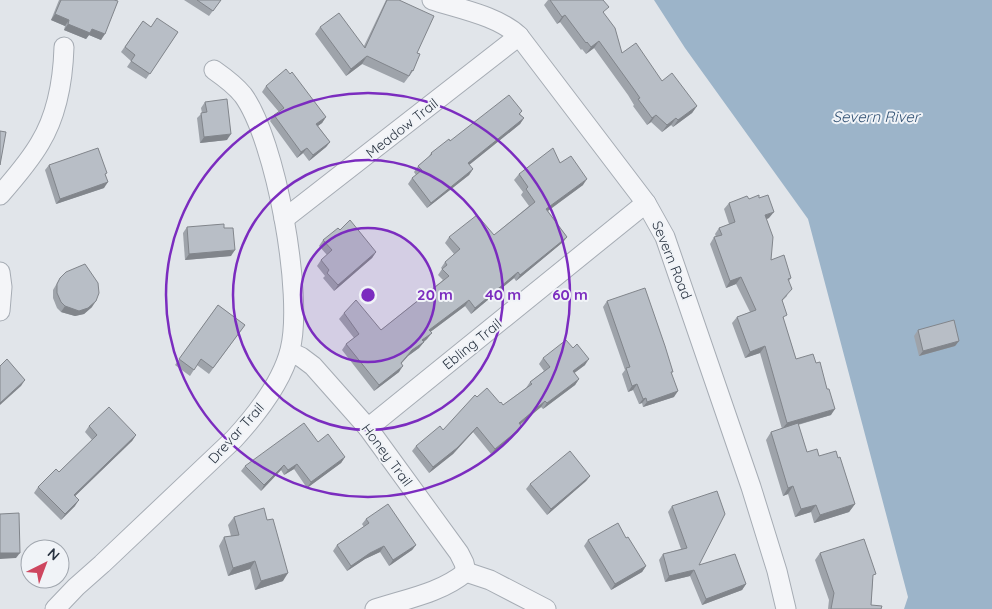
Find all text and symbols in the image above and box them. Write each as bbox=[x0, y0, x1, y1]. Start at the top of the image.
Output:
street label: Meadow Trail bbox=[362, 94, 442, 162]
water label: Severn River bbox=[832, 107, 922, 126]
street label: Severn Road bbox=[648, 218, 696, 302]
text: 20 m bbox=[417, 285, 453, 304]
text: 40 m bbox=[485, 285, 521, 304]
text: 60 m bbox=[552, 285, 588, 304]
centre of rings bbox=[359, 286, 377, 304]
street label: Ebling Trail bbox=[439, 315, 505, 373]
street label: Drevar Trail bbox=[204, 399, 268, 467]
street label: Honey Trail bbox=[358, 420, 416, 490]
north arrow bbox=[20, 539, 70, 589]
text: N bbox=[44, 544, 64, 564]

